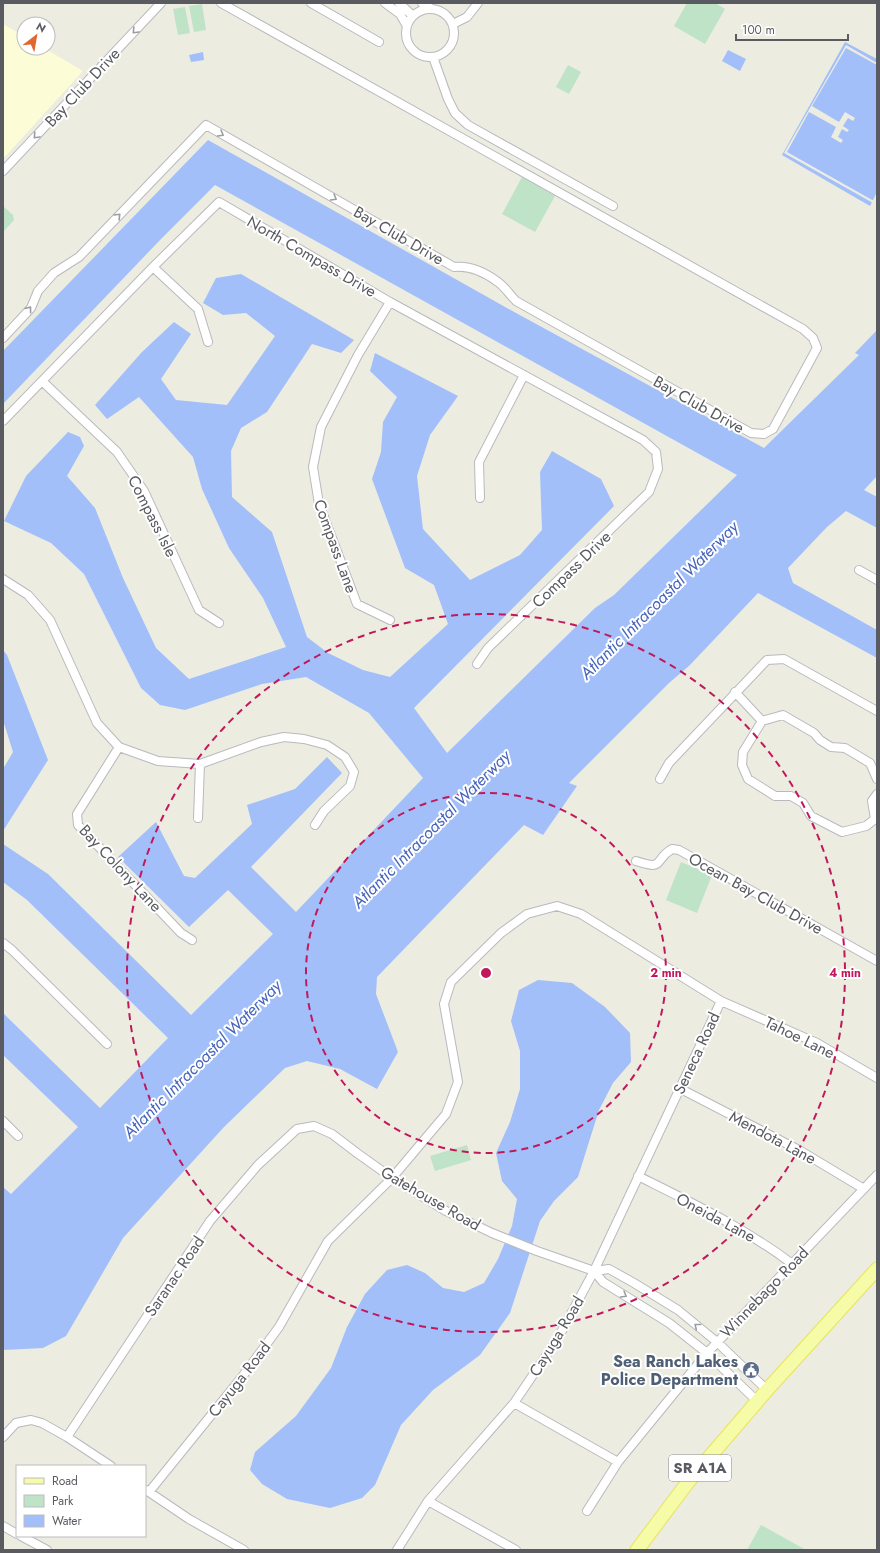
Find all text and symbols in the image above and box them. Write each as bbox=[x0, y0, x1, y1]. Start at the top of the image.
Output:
north arrow bbox=[16, 16, 56, 56]
scale bar bbox=[736, 16, 848, 42]
text: N bbox=[33, 18, 49, 37]
text: 100 m bbox=[742, 21, 775, 39]
one-way arrow bbox=[132, 26, 139, 34]
street label: Bay Club Drive bbox=[40, 43, 125, 132]
one-way arrow bbox=[217, 129, 224, 136]
one-way arrow bbox=[33, 131, 41, 139]
one-way arrow bbox=[330, 193, 337, 201]
street label: Bay Club Drive bbox=[349, 200, 448, 271]
street label: North Compass Drive bbox=[243, 210, 381, 303]
one-way arrow bbox=[114, 214, 121, 221]
one-way arrow bbox=[24, 306, 31, 313]
street label: Bay Club Drive bbox=[649, 370, 748, 439]
street label: Compass Isle bbox=[122, 471, 183, 561]
street label: Compass Lane bbox=[308, 496, 363, 596]
water label: Atlantic Intracoastal Waterway bbox=[574, 514, 745, 685]
street label: Compass Drive bbox=[527, 526, 616, 613]
water label: Atlantic Intracoastal Waterway bbox=[346, 743, 517, 914]
street label: Bay Colony Lane bbox=[74, 819, 167, 917]
street label: Ocean Bay Club Drive bbox=[684, 847, 827, 940]
text: 2 min bbox=[650, 964, 682, 982]
text: 4 min bbox=[829, 964, 861, 982]
centre of rings bbox=[479, 966, 493, 980]
water label: Atlantic Intracoastal Waterway bbox=[117, 973, 288, 1144]
street label: Seneca Road bbox=[667, 1008, 726, 1098]
street label: Tahoe Lane bbox=[761, 1011, 839, 1064]
street label: Mendota Lane bbox=[725, 1105, 820, 1170]
street label: Gatehouse Road bbox=[377, 1161, 485, 1236]
street label: Oneida Lane bbox=[672, 1187, 759, 1248]
street label: Saranac Road bbox=[139, 1231, 210, 1321]
street label: Winnebago Road bbox=[715, 1242, 814, 1343]
one-way arrow bbox=[620, 1290, 627, 1297]
street label: Cayuga Road bbox=[523, 1292, 590, 1381]
one-way arrow bbox=[694, 1323, 701, 1330]
street label: Cayuga Road bbox=[203, 1337, 276, 1422]
place label: Sea Ranch Lakes Police Department bbox=[601, 1350, 739, 1391]
public building icon: Sea Ranch Lakes Police Department bbox=[741, 1360, 761, 1380]
road number: SR A1A bbox=[669, 1455, 731, 1481]
legend bbox=[16, 1465, 146, 1537]
text: Road bbox=[52, 1472, 78, 1490]
text: Park bbox=[52, 1492, 74, 1510]
text: Water bbox=[52, 1512, 83, 1530]

